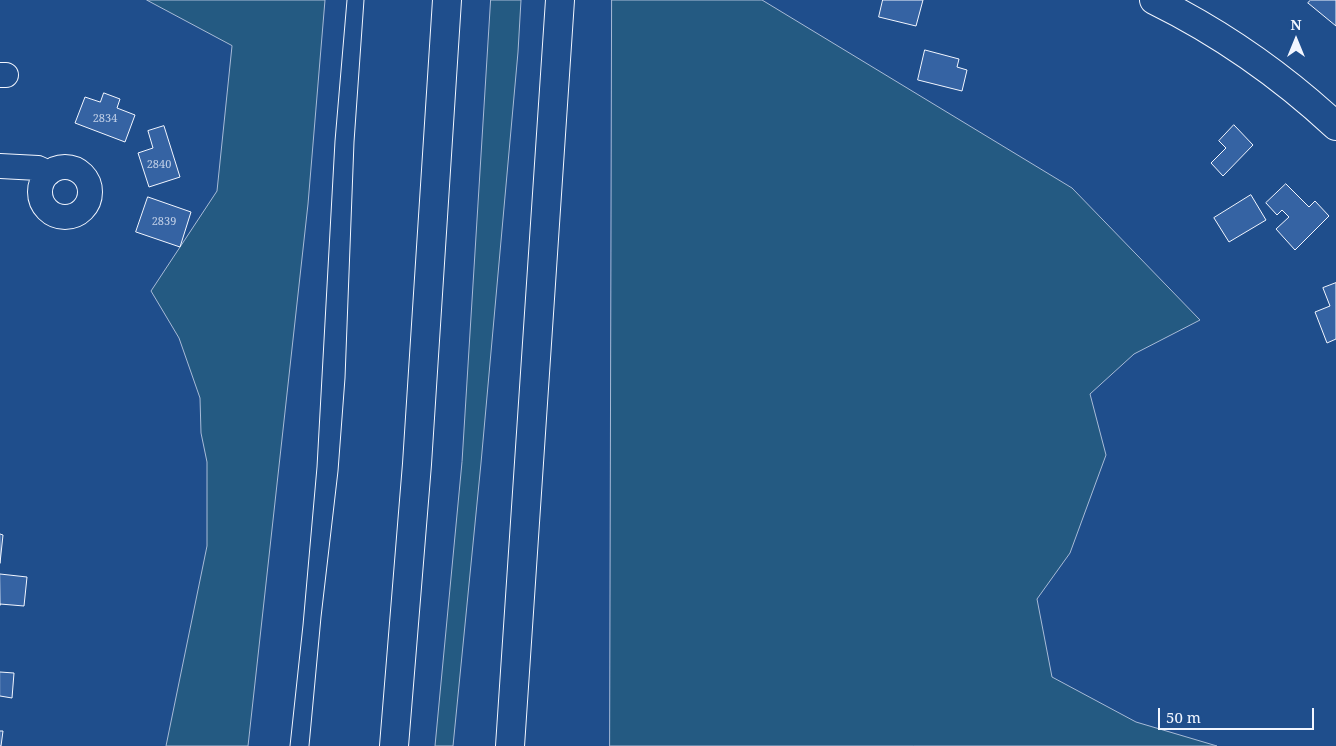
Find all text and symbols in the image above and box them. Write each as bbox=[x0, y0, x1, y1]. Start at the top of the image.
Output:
north arrow bbox=[1271, 15, 1321, 65]
text: N bbox=[1290, 15, 1302, 34]
house number: 2834 bbox=[93, 112, 117, 126]
house number: 2840 bbox=[147, 158, 171, 172]
house number: 2839 bbox=[152, 215, 176, 229]
scale bar bbox=[1161, 698, 1317, 730]
text: 50 m bbox=[1166, 707, 1201, 727]

